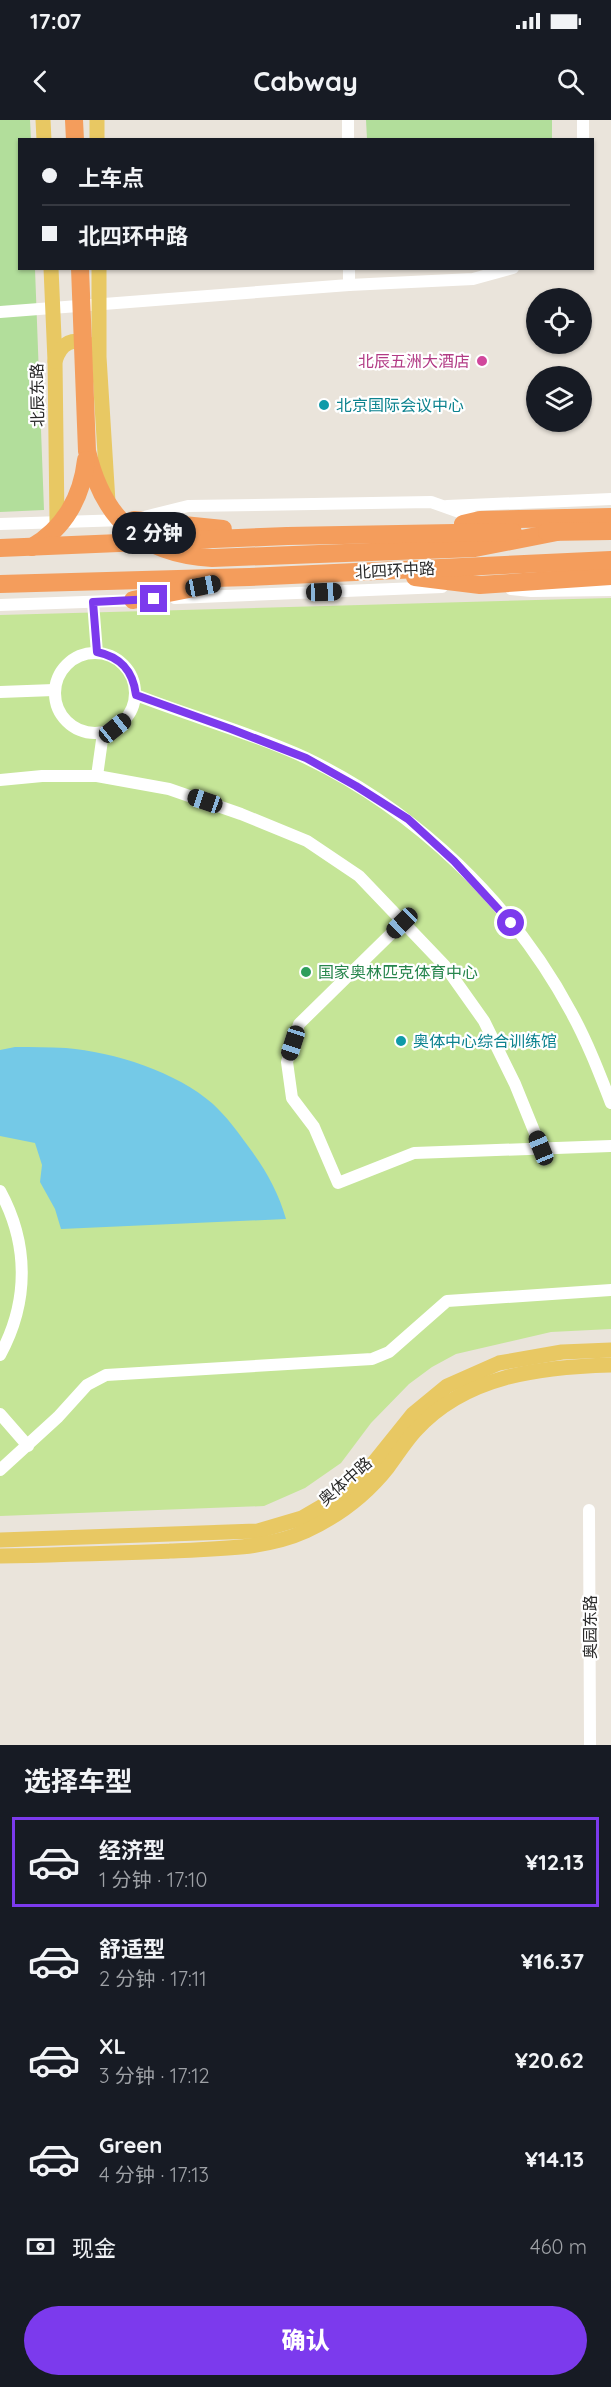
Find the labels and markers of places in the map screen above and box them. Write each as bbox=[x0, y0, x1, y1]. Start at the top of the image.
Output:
place label: 北辰五洲大酒店 bbox=[358, 351, 470, 371]
marker: 北辰五洲大酒店 bbox=[475, 354, 489, 368]
place label: 北京国际会议中心 bbox=[336, 395, 464, 415]
marker: 北京国际会议中心 bbox=[317, 398, 331, 412]
place label: 国家奥林匹克体育中心 bbox=[318, 962, 478, 982]
marker: 国家奥林匹克体育中心 bbox=[299, 965, 313, 979]
place label: 奥体中心综合训练馆 bbox=[413, 1031, 557, 1051]
marker: 奥体中心综合训练馆 bbox=[394, 1034, 408, 1048]

